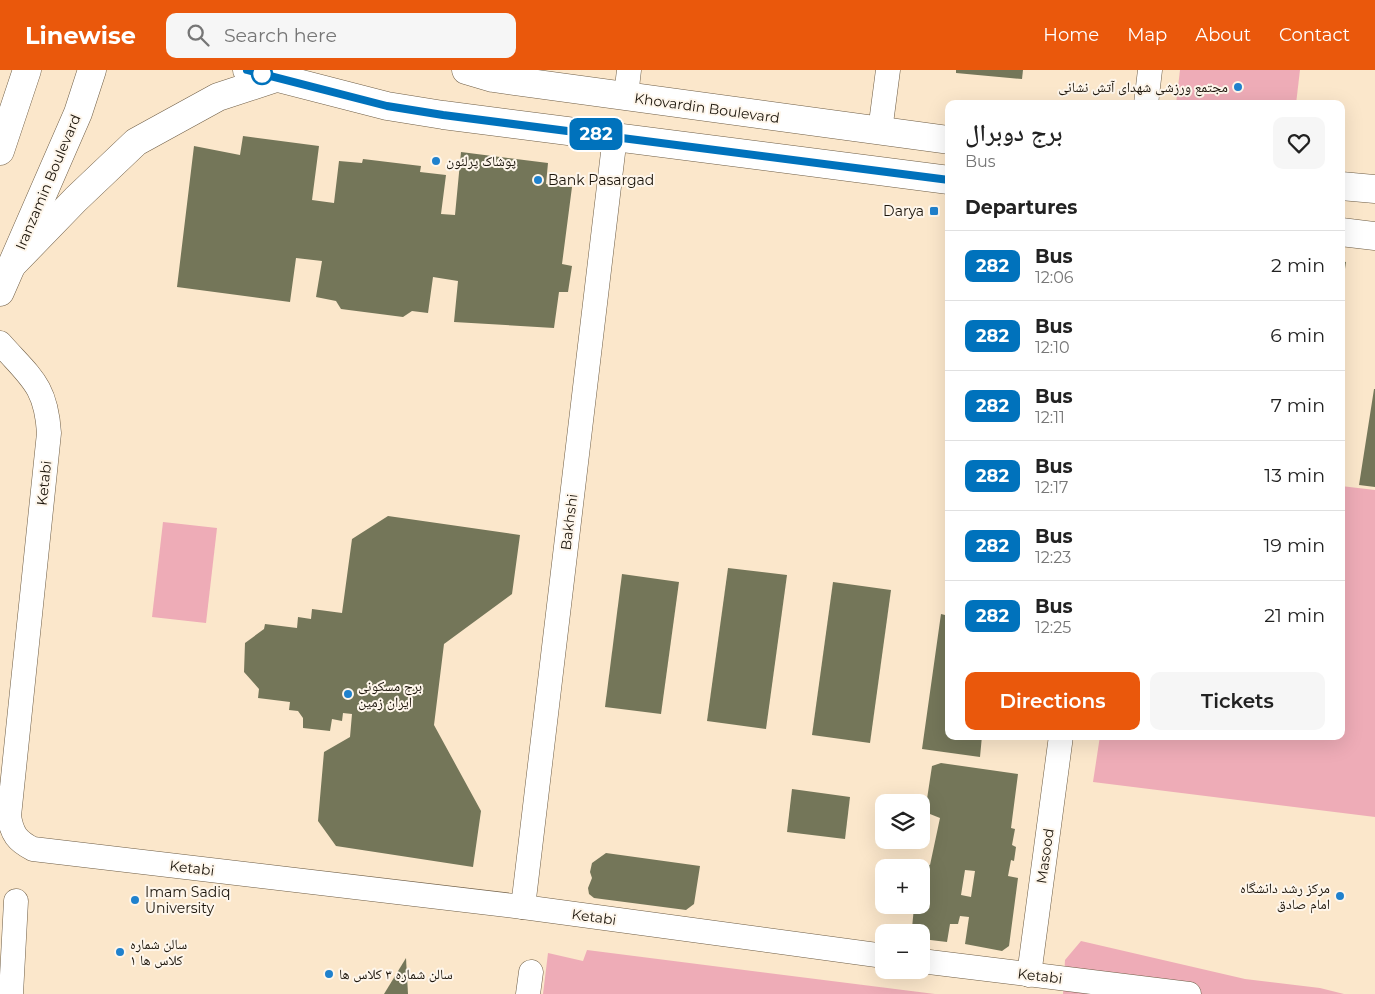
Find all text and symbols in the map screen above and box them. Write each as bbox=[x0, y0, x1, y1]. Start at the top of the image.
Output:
search box bbox=[166, 13, 516, 58]
text: Linewise bbox=[25, 21, 136, 50]
icon: search bbox=[184, 21, 212, 49]
text: Search here bbox=[224, 24, 337, 47]
text: Home bbox=[1043, 24, 1099, 46]
text: Map bbox=[1127, 24, 1167, 46]
text: About bbox=[1195, 24, 1251, 46]
text: Contact bbox=[1279, 24, 1350, 46]
unlabelled marker bbox=[251, 63, 273, 85]
place label: مجتمع ورزشی شهدای آتش نشانی bbox=[1058, 78, 1228, 97]
marker: مجتمع ورزشی شهدای آتش نشانی bbox=[1232, 81, 1244, 93]
street label: Khovardin Boulevard bbox=[633, 89, 781, 127]
street label: Iranzamin Boulevard bbox=[11, 112, 85, 252]
button: heart bbox=[1273, 117, 1325, 169]
line badge: 282 bbox=[567, 118, 625, 150]
text: برج دوبرال bbox=[965, 118, 1062, 147]
text: 282 bbox=[579, 123, 613, 145]
place label: پوشاک پرلئون bbox=[446, 152, 516, 170]
text: Bus bbox=[965, 152, 996, 171]
marker: پوشاک پرلئون bbox=[430, 155, 442, 167]
place label: Bank Pasargad bbox=[548, 171, 654, 189]
marker: Bank Pasargad bbox=[532, 174, 544, 186]
text: Departures bbox=[965, 196, 1077, 219]
place label: Darya bbox=[883, 202, 924, 220]
marker: Darya bbox=[928, 205, 940, 217]
text: Bus bbox=[1035, 245, 1073, 268]
text: 2 min bbox=[1271, 254, 1325, 277]
text: 282 bbox=[976, 255, 1009, 277]
text: 12:06 bbox=[1035, 268, 1074, 287]
text: Bus bbox=[1035, 315, 1073, 338]
text: 6 min bbox=[1270, 324, 1325, 347]
text: 282 bbox=[976, 325, 1009, 347]
text: 12:10 bbox=[1035, 338, 1070, 357]
text: Bus bbox=[1035, 385, 1073, 408]
text: 7 min bbox=[1271, 394, 1325, 417]
text: 282 bbox=[976, 395, 1009, 417]
text: 12:11 bbox=[1035, 408, 1065, 427]
text: Bus bbox=[1035, 455, 1073, 478]
street label: Ketabi bbox=[33, 460, 55, 506]
text: 13 min bbox=[1264, 464, 1325, 487]
text: 282 bbox=[976, 465, 1009, 487]
text: 12:17 bbox=[1035, 478, 1068, 497]
street label: Bakhshi bbox=[557, 493, 581, 551]
text: Bus bbox=[1035, 525, 1073, 548]
text: 19 min bbox=[1263, 534, 1325, 557]
text: 282 bbox=[976, 535, 1009, 557]
text: 12:23 bbox=[1035, 548, 1071, 567]
text: Bus bbox=[1035, 595, 1073, 618]
text: 21 min bbox=[1264, 604, 1325, 627]
text: 282 bbox=[976, 605, 1009, 627]
text: 12:25 bbox=[1035, 618, 1071, 637]
button: Directions bbox=[965, 672, 1140, 730]
button: Tickets bbox=[1150, 672, 1325, 730]
place label: برج مسکونی ایران زمین bbox=[358, 677, 422, 711]
marker: برج مسکونی ایران زمین bbox=[342, 688, 354, 700]
map controls bbox=[875, 794, 930, 979]
button: layers bbox=[875, 794, 930, 849]
street label: Masood bbox=[1032, 827, 1058, 885]
street label: Ketabi bbox=[169, 856, 215, 880]
button: + bbox=[875, 859, 930, 914]
place label: مرکز رشد دانشگاه امام صادق bbox=[1240, 879, 1330, 914]
place label: Imam Sadiq University bbox=[145, 883, 230, 917]
marker: مرکز رشد دانشگاه امام صادق bbox=[1334, 890, 1346, 902]
marker: Imam Sadiq University bbox=[129, 894, 141, 906]
street label: Ketabi bbox=[570, 905, 618, 929]
button: − bbox=[875, 924, 930, 979]
place label: سالن شماره ۱ کلاس ها bbox=[130, 935, 187, 969]
marker: سالن شماره ۱ کلاس ها bbox=[114, 946, 126, 958]
street label: Ketabi bbox=[1017, 964, 1063, 988]
place label: سالن شماره ۳ کلاس ها bbox=[339, 965, 453, 983]
marker: سالن شماره ۳ کلاس ها bbox=[323, 968, 335, 980]

